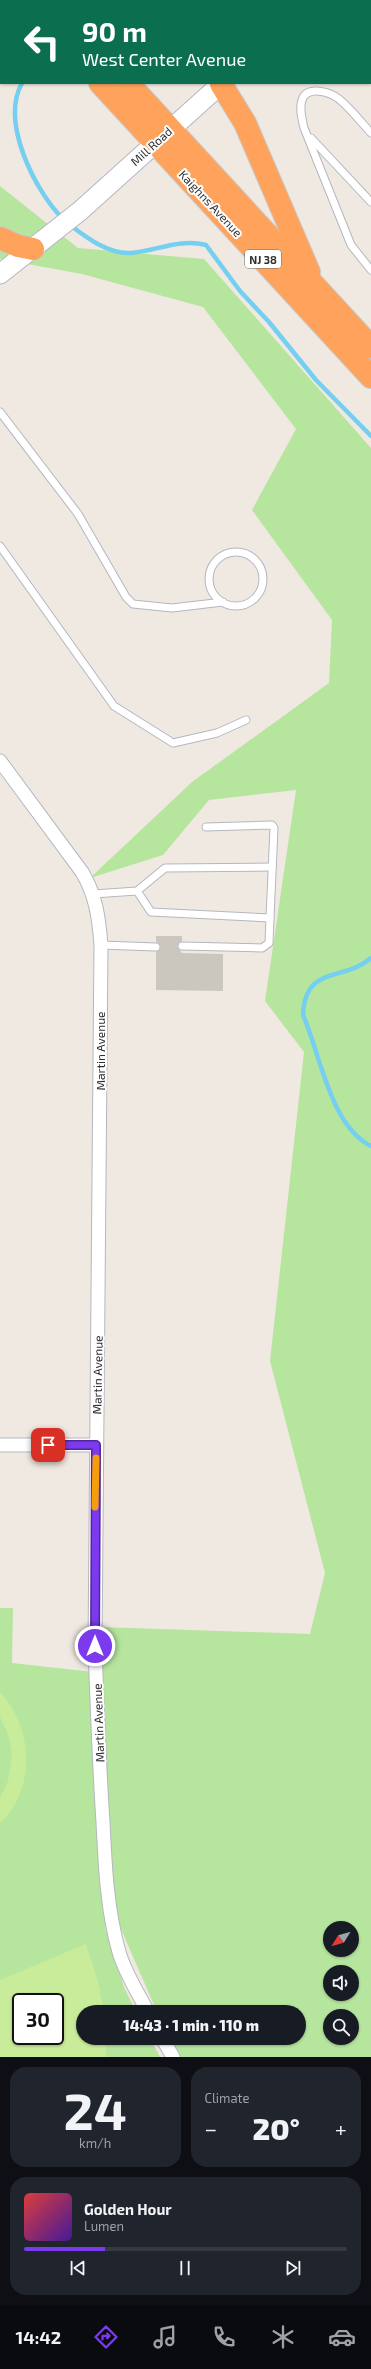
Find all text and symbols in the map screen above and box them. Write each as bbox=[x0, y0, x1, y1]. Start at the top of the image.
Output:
text: 90 m bbox=[82, 14, 147, 48]
icon: left bbox=[16, 16, 68, 68]
text: West Center Avenue bbox=[82, 48, 246, 70]
street label: Mill Road bbox=[127, 124, 175, 168]
street label: Kaighns Avenue bbox=[177, 167, 245, 239]
road number: NJ 38 bbox=[245, 250, 281, 268]
street label: Martin Avenue bbox=[93, 1011, 107, 1091]
street label: Martin Avenue bbox=[89, 1335, 105, 1415]
pin bbox=[31, 1428, 65, 1462]
icon: arrive bbox=[37, 1434, 59, 1456]
position arrow bbox=[74, 1625, 116, 1667]
street label: Martin Avenue bbox=[90, 1683, 106, 1763]
north arrow bbox=[323, 1921, 359, 1957]
map controls bbox=[323, 1921, 359, 2045]
button: sound bbox=[323, 1965, 359, 2001]
speed limit sign: 30 bbox=[12, 1993, 64, 2045]
button: search bbox=[323, 2009, 359, 2045]
text: 14:43 · 1 min · 110 m bbox=[123, 2016, 259, 2034]
text: 24 bbox=[64, 2078, 127, 2140]
text: Climate bbox=[205, 2090, 249, 2106]
text: 20° bbox=[253, 2110, 300, 2146]
text: − bbox=[205, 2115, 217, 2141]
text: + bbox=[335, 2115, 347, 2141]
text: km/h bbox=[79, 2135, 111, 2151]
text: Golden Hour bbox=[84, 2200, 172, 2218]
text: Lumen bbox=[84, 2218, 124, 2234]
icon: previous bbox=[67, 2257, 89, 2279]
icon: pause bbox=[174, 2257, 196, 2279]
icon: next bbox=[282, 2257, 304, 2279]
icon: directions bbox=[92, 2323, 120, 2351]
icon: music bbox=[151, 2323, 179, 2351]
icon: phone bbox=[210, 2323, 238, 2351]
icon: climate bbox=[269, 2323, 297, 2351]
icon: car bbox=[328, 2323, 356, 2351]
text: 14:42 bbox=[15, 2326, 61, 2348]

